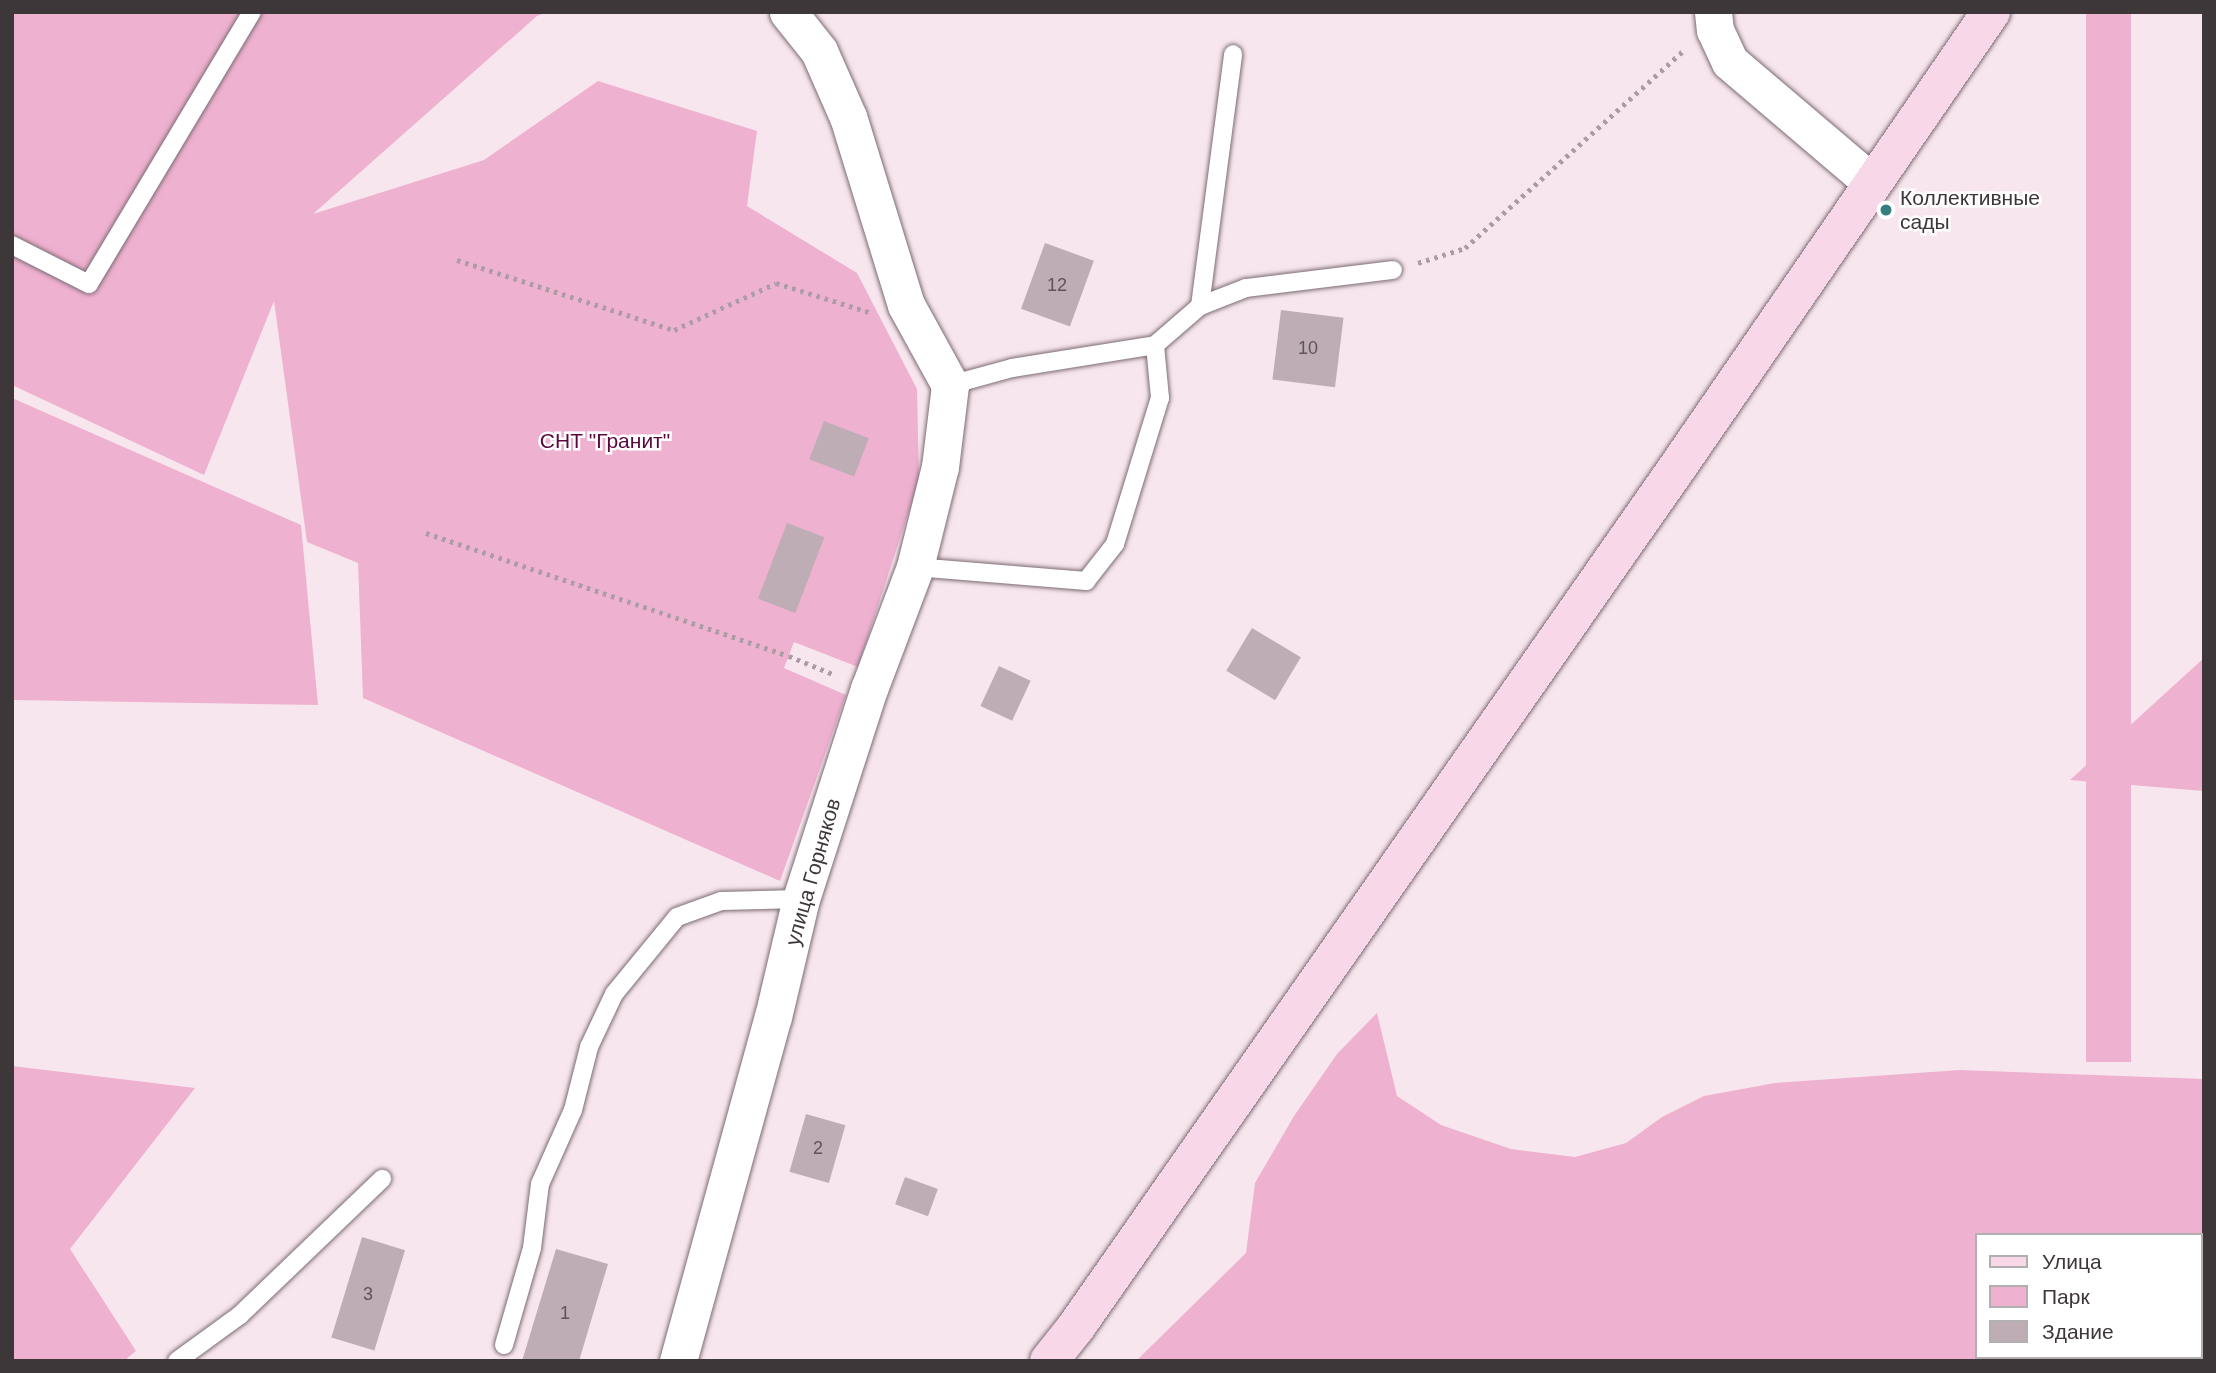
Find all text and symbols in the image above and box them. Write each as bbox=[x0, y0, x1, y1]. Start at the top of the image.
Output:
place label: Коллективные сады bbox=[1900, 185, 2040, 235]
marker: Коллективные сады bbox=[1878, 202, 1894, 218]
house number: 12 bbox=[1047, 274, 1067, 296]
house number: 10 bbox=[1298, 337, 1318, 359]
park label: СНТ "Гранит" bbox=[540, 428, 670, 454]
street label: улица Горняков bbox=[780, 795, 846, 949]
house number: 2 bbox=[813, 1137, 823, 1159]
legend bbox=[1974, 1233, 2202, 1359]
text: Улица bbox=[2042, 1250, 2102, 1273]
house number: 3 bbox=[363, 1283, 373, 1305]
text: Парк bbox=[2042, 1285, 2090, 1308]
house number: 1 bbox=[560, 1302, 570, 1324]
text: Здание bbox=[2042, 1320, 2114, 1343]

